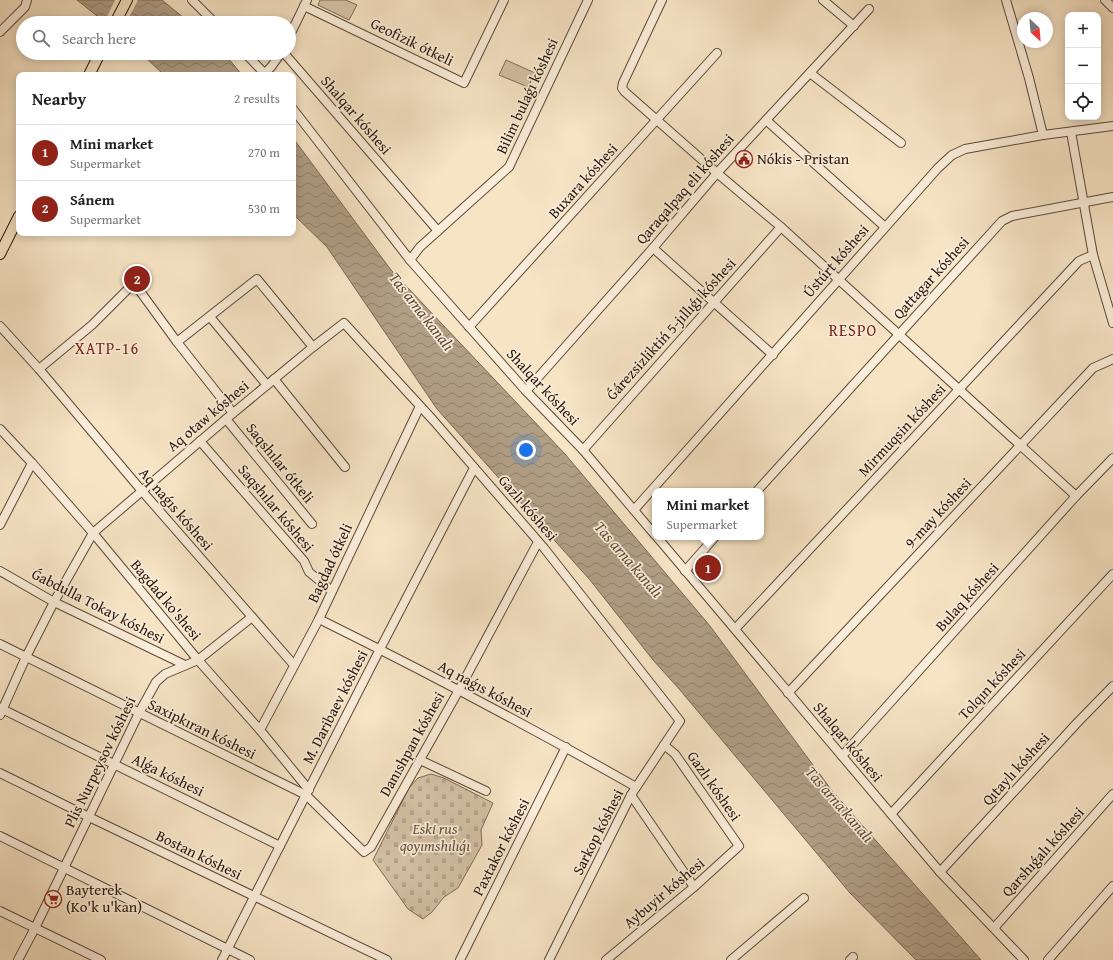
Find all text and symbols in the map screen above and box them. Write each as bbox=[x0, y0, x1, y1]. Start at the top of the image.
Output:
street label: Geofizik ótkeli bbox=[367, 12, 457, 71]
north arrow bbox=[1017, 12, 1053, 48]
map controls bbox=[1065, 12, 1101, 120]
button: + bbox=[1065, 12, 1101, 48]
search box bbox=[16, 16, 296, 60]
icon: search bbox=[30, 27, 52, 49]
text: Search here bbox=[62, 28, 136, 49]
street label: Bilim bulaǵı kóshesi bbox=[490, 34, 563, 157]
button: − bbox=[1065, 48, 1101, 84]
street label: Shalqar kóshesi bbox=[316, 71, 397, 159]
button: locate bbox=[1065, 84, 1101, 120]
text: Nearby bbox=[32, 86, 86, 111]
text: 2 results bbox=[234, 89, 280, 108]
street label: Qaraqalpaq eli kóshesi bbox=[631, 129, 739, 249]
text: Mini market bbox=[70, 133, 153, 154]
street label: Buxara kóshesi bbox=[543, 138, 622, 223]
text: 1 bbox=[42, 143, 48, 162]
text: 270 m bbox=[248, 143, 280, 162]
place label: Nókis - Pristan bbox=[757, 148, 850, 169]
public building icon: Nókis - Pristan bbox=[734, 149, 754, 169]
text: Supermarket bbox=[70, 154, 141, 173]
text: Sánem bbox=[70, 189, 115, 210]
text: 2 bbox=[42, 199, 48, 218]
text: 530 m bbox=[248, 199, 280, 218]
text: Supermarket bbox=[70, 210, 141, 229]
street label: Ústúrt kóshesi bbox=[798, 219, 873, 302]
street label: Qattagar kóshesi bbox=[888, 232, 973, 324]
street label: Ǵárezsizliktiń 5-jıllıǵı kóshesi bbox=[601, 253, 740, 404]
pin: 2 bbox=[124, 264, 150, 294]
water label: Tas arna kanalı bbox=[384, 266, 460, 356]
district label: RESPO bbox=[829, 318, 877, 342]
district label: XATP-16 bbox=[75, 336, 139, 360]
street label: Shalqar kóshesi bbox=[502, 344, 585, 430]
street label: Aq otaw kóshesi bbox=[162, 375, 253, 456]
street label: Mirmuqsin kóshesi bbox=[853, 379, 950, 481]
street label: Saqshılar ótkeli bbox=[242, 418, 319, 507]
your location bbox=[516, 440, 536, 460]
street label: Saqshılar kóshesi bbox=[233, 459, 319, 556]
street label: Aq naǵıs kóshesi bbox=[134, 463, 218, 555]
street label: Gazlı kóshesi bbox=[494, 470, 563, 545]
street label: 9-may kóshesi bbox=[899, 473, 976, 552]
popup bbox=[652, 488, 764, 540]
text: Mini market bbox=[666, 494, 750, 515]
text: Supermarket bbox=[666, 515, 737, 534]
water label: Tas arna kanalı bbox=[589, 516, 669, 602]
street label: Bagdad ótkeli bbox=[302, 520, 357, 606]
pin: 1 bbox=[695, 553, 721, 583]
street label: Bagdad ko'shesi bbox=[126, 555, 207, 645]
street label: Bulaq kóshesi bbox=[930, 558, 1003, 636]
street label: Ǵabdulla Tokay kóshesi bbox=[28, 563, 168, 648]
street label: Tolqın kóshesi bbox=[953, 643, 1030, 724]
street label: M. Daribaev kóshesi bbox=[297, 646, 372, 767]
street label: Aq naǵıs kóshesi bbox=[435, 655, 536, 722]
street label: Danıshpan kóshesi bbox=[374, 688, 449, 800]
street label: Plis Nurpeysov kóshesi bbox=[59, 693, 140, 831]
street label: Saxipkıran kóshesi bbox=[145, 693, 260, 764]
street label: Shalqar kóshesi bbox=[809, 697, 888, 786]
street label: Qıtaylı kóshesi bbox=[977, 728, 1054, 810]
street label: Gazlı kóshesi bbox=[683, 746, 746, 825]
street label: Alǵa kóshesi bbox=[129, 748, 208, 801]
water label: Tas arna kanalı bbox=[800, 761, 880, 847]
street label: Sarkop kóshesi bbox=[567, 785, 628, 878]
street label: Paxtakor kóshesi bbox=[467, 795, 534, 899]
street label: Qarshıǵalı kóshesi bbox=[997, 802, 1089, 901]
park label: Eski rus qoyımshılıǵı bbox=[400, 818, 470, 856]
street label: Bostan kóshesi bbox=[153, 825, 246, 884]
street label: Aybuyir kóshesi bbox=[619, 853, 709, 933]
place label: Bayterek (Ko'k u'kan) bbox=[66, 879, 142, 917]
supermarket icon: Bayterek (Ko'k u'kan) bbox=[43, 889, 63, 909]

